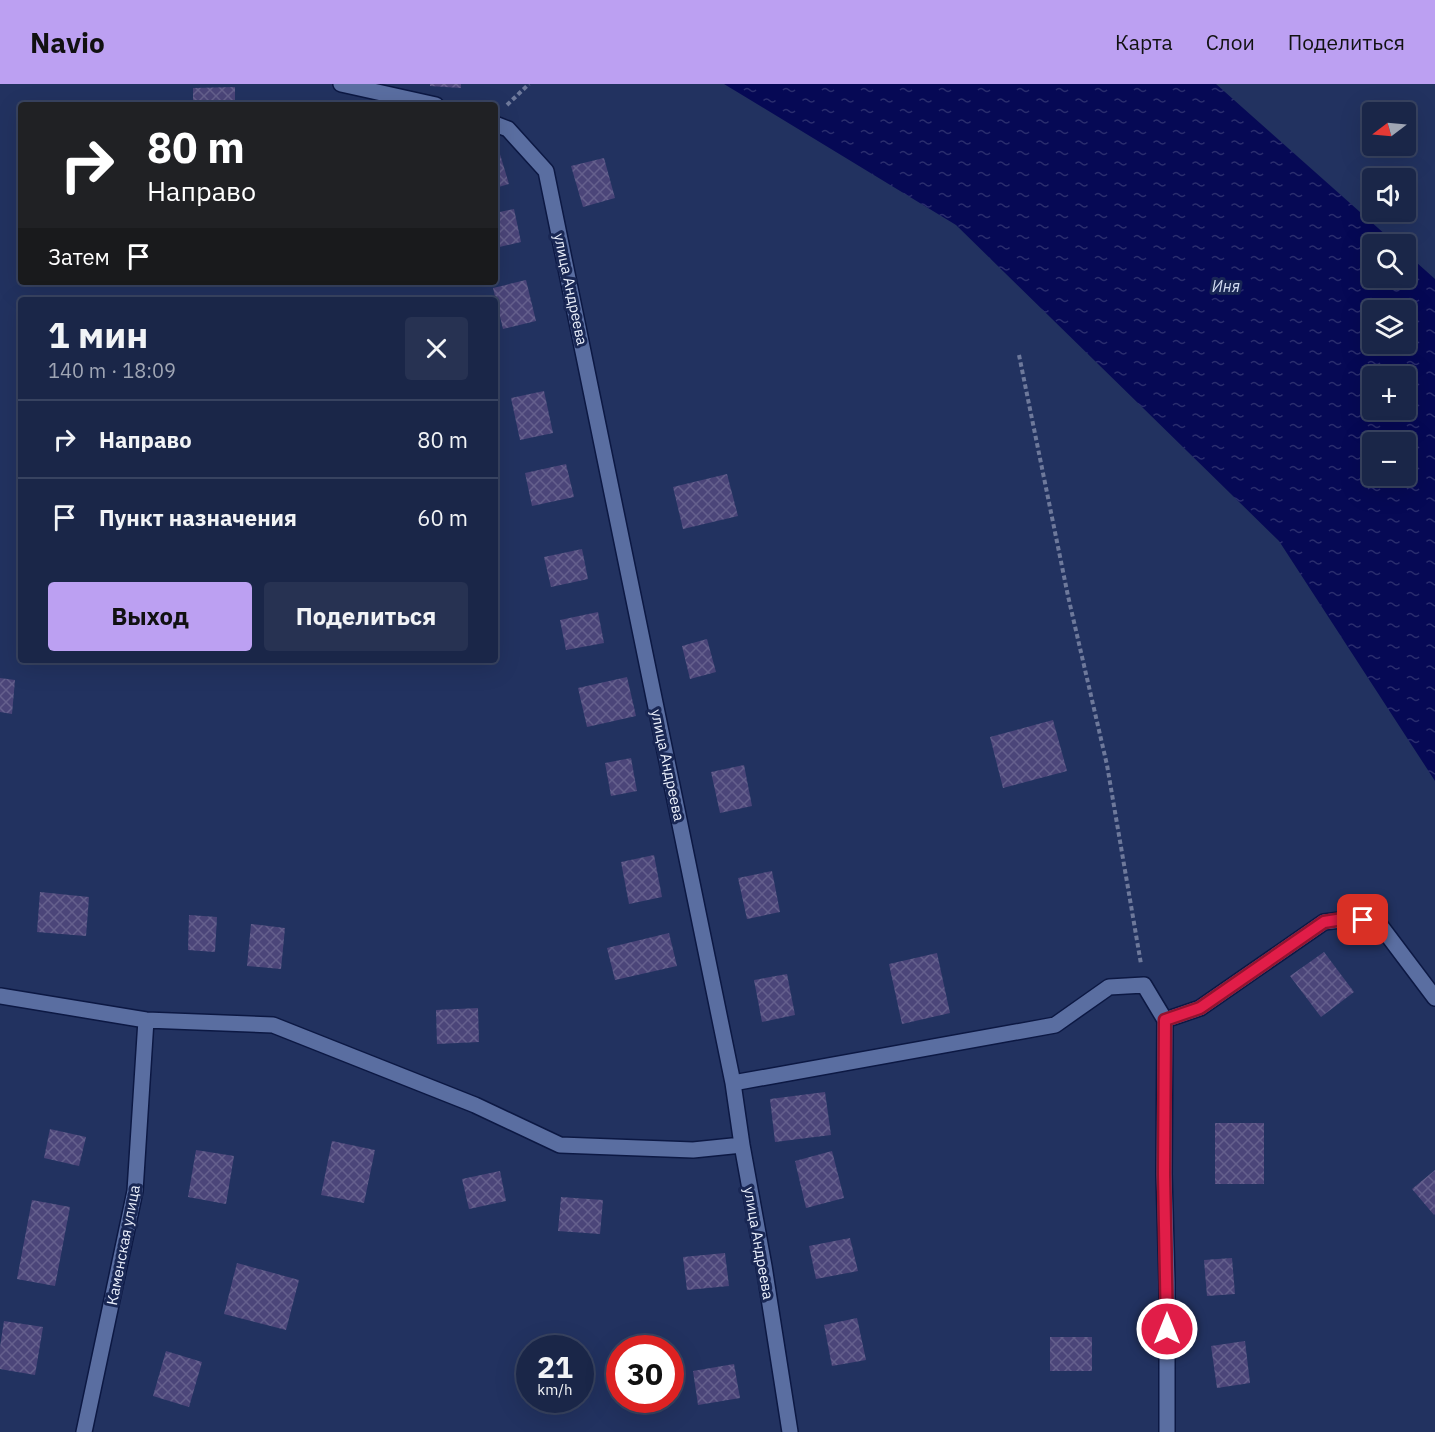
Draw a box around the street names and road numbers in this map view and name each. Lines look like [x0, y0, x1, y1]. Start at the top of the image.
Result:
street label: улица Андреева [550, 231, 592, 347]
street label: улица Андреева [647, 707, 689, 823]
street label: Каменская улица [102, 1183, 144, 1307]
street label: улица Андреева [740, 1185, 778, 1301]

